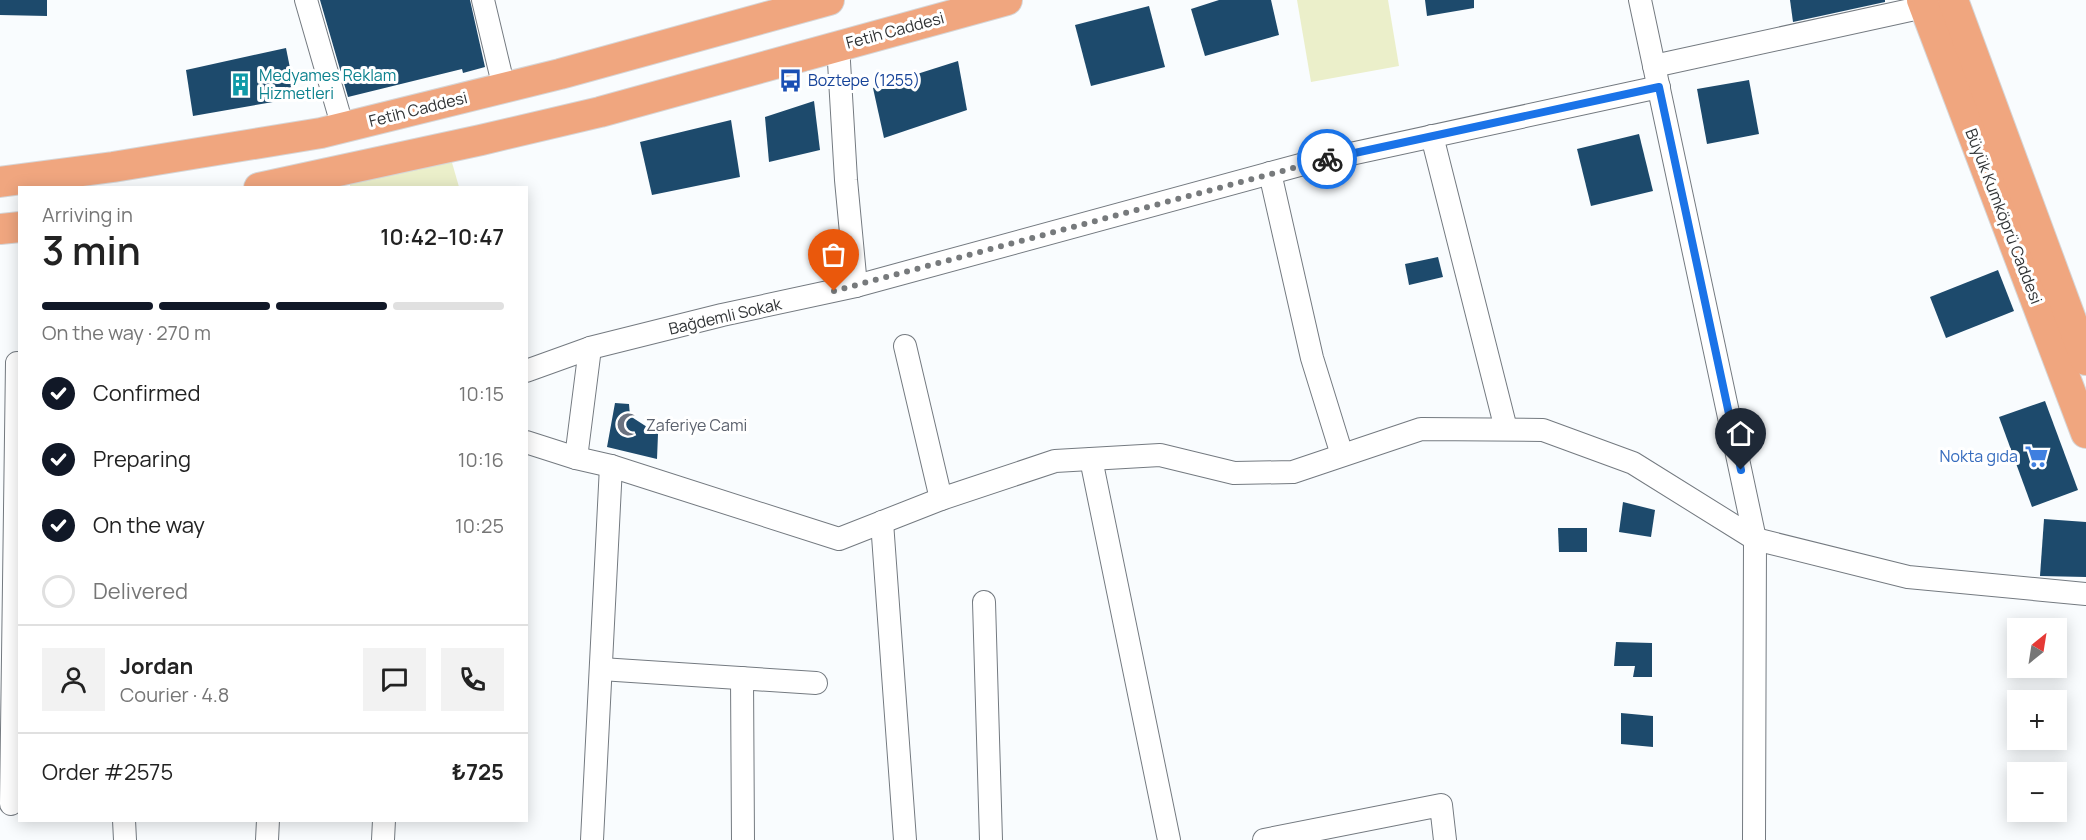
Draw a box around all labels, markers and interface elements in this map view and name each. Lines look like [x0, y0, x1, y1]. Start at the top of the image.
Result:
street label: Fetih Caddesi [843, 6, 947, 54]
place label: Medyames Reklam Hizmetleri [259, 64, 396, 104]
bus stop icon: Boztepe (1255) [777, 67, 803, 93]
place label: Boztepe (1255) [808, 69, 920, 91]
building icon: Medyames Reklam Hizmetleri [228, 71, 254, 97]
street label: Fetih Caddesi [366, 86, 470, 132]
street label: Büyük Kumköprü Caddesi [1960, 125, 2048, 307]
courier [1297, 129, 1357, 189]
icon: bike [1311, 143, 1344, 176]
text: Arriving in [42, 201, 133, 228]
text: 10:42–10:47 [380, 222, 504, 252]
text: 3 min [42, 223, 141, 277]
pin [808, 229, 859, 291]
icon: bag [817, 238, 850, 271]
street label: Bağdemli Sokak [666, 292, 785, 340]
text: On the way · 270 m [42, 319, 211, 346]
icon: check [42, 377, 75, 410]
text: Confirmed [93, 378, 201, 408]
text: 10:15 [459, 380, 504, 407]
pin [1715, 408, 1766, 470]
mosque icon: Zaferiye Cami [615, 412, 641, 438]
place label: Zaferiye Cami [646, 414, 747, 436]
icon: home [1724, 417, 1757, 450]
icon: check [42, 443, 75, 476]
supermarket icon: Nokta gıda [2023, 443, 2049, 469]
text: Preparing [93, 444, 191, 474]
place label: Nokta gıda [1940, 445, 2018, 467]
text: 10:16 [458, 446, 504, 473]
icon: check [42, 509, 75, 542]
text: On the way [93, 510, 205, 540]
text: 10:25 [455, 512, 504, 539]
text: Delivered [93, 576, 188, 606]
north arrow [2007, 618, 2067, 678]
map controls [2007, 618, 2067, 822]
button: person [42, 648, 105, 711]
button: chat [363, 648, 426, 711]
button: phone [441, 648, 504, 711]
text: Jordan [120, 651, 193, 681]
text: Courier · 4.8 [120, 681, 229, 708]
button: + [2007, 690, 2067, 750]
text: Order #2575 [42, 757, 173, 787]
text: ₺725 [452, 757, 504, 787]
button: − [2007, 762, 2067, 822]

